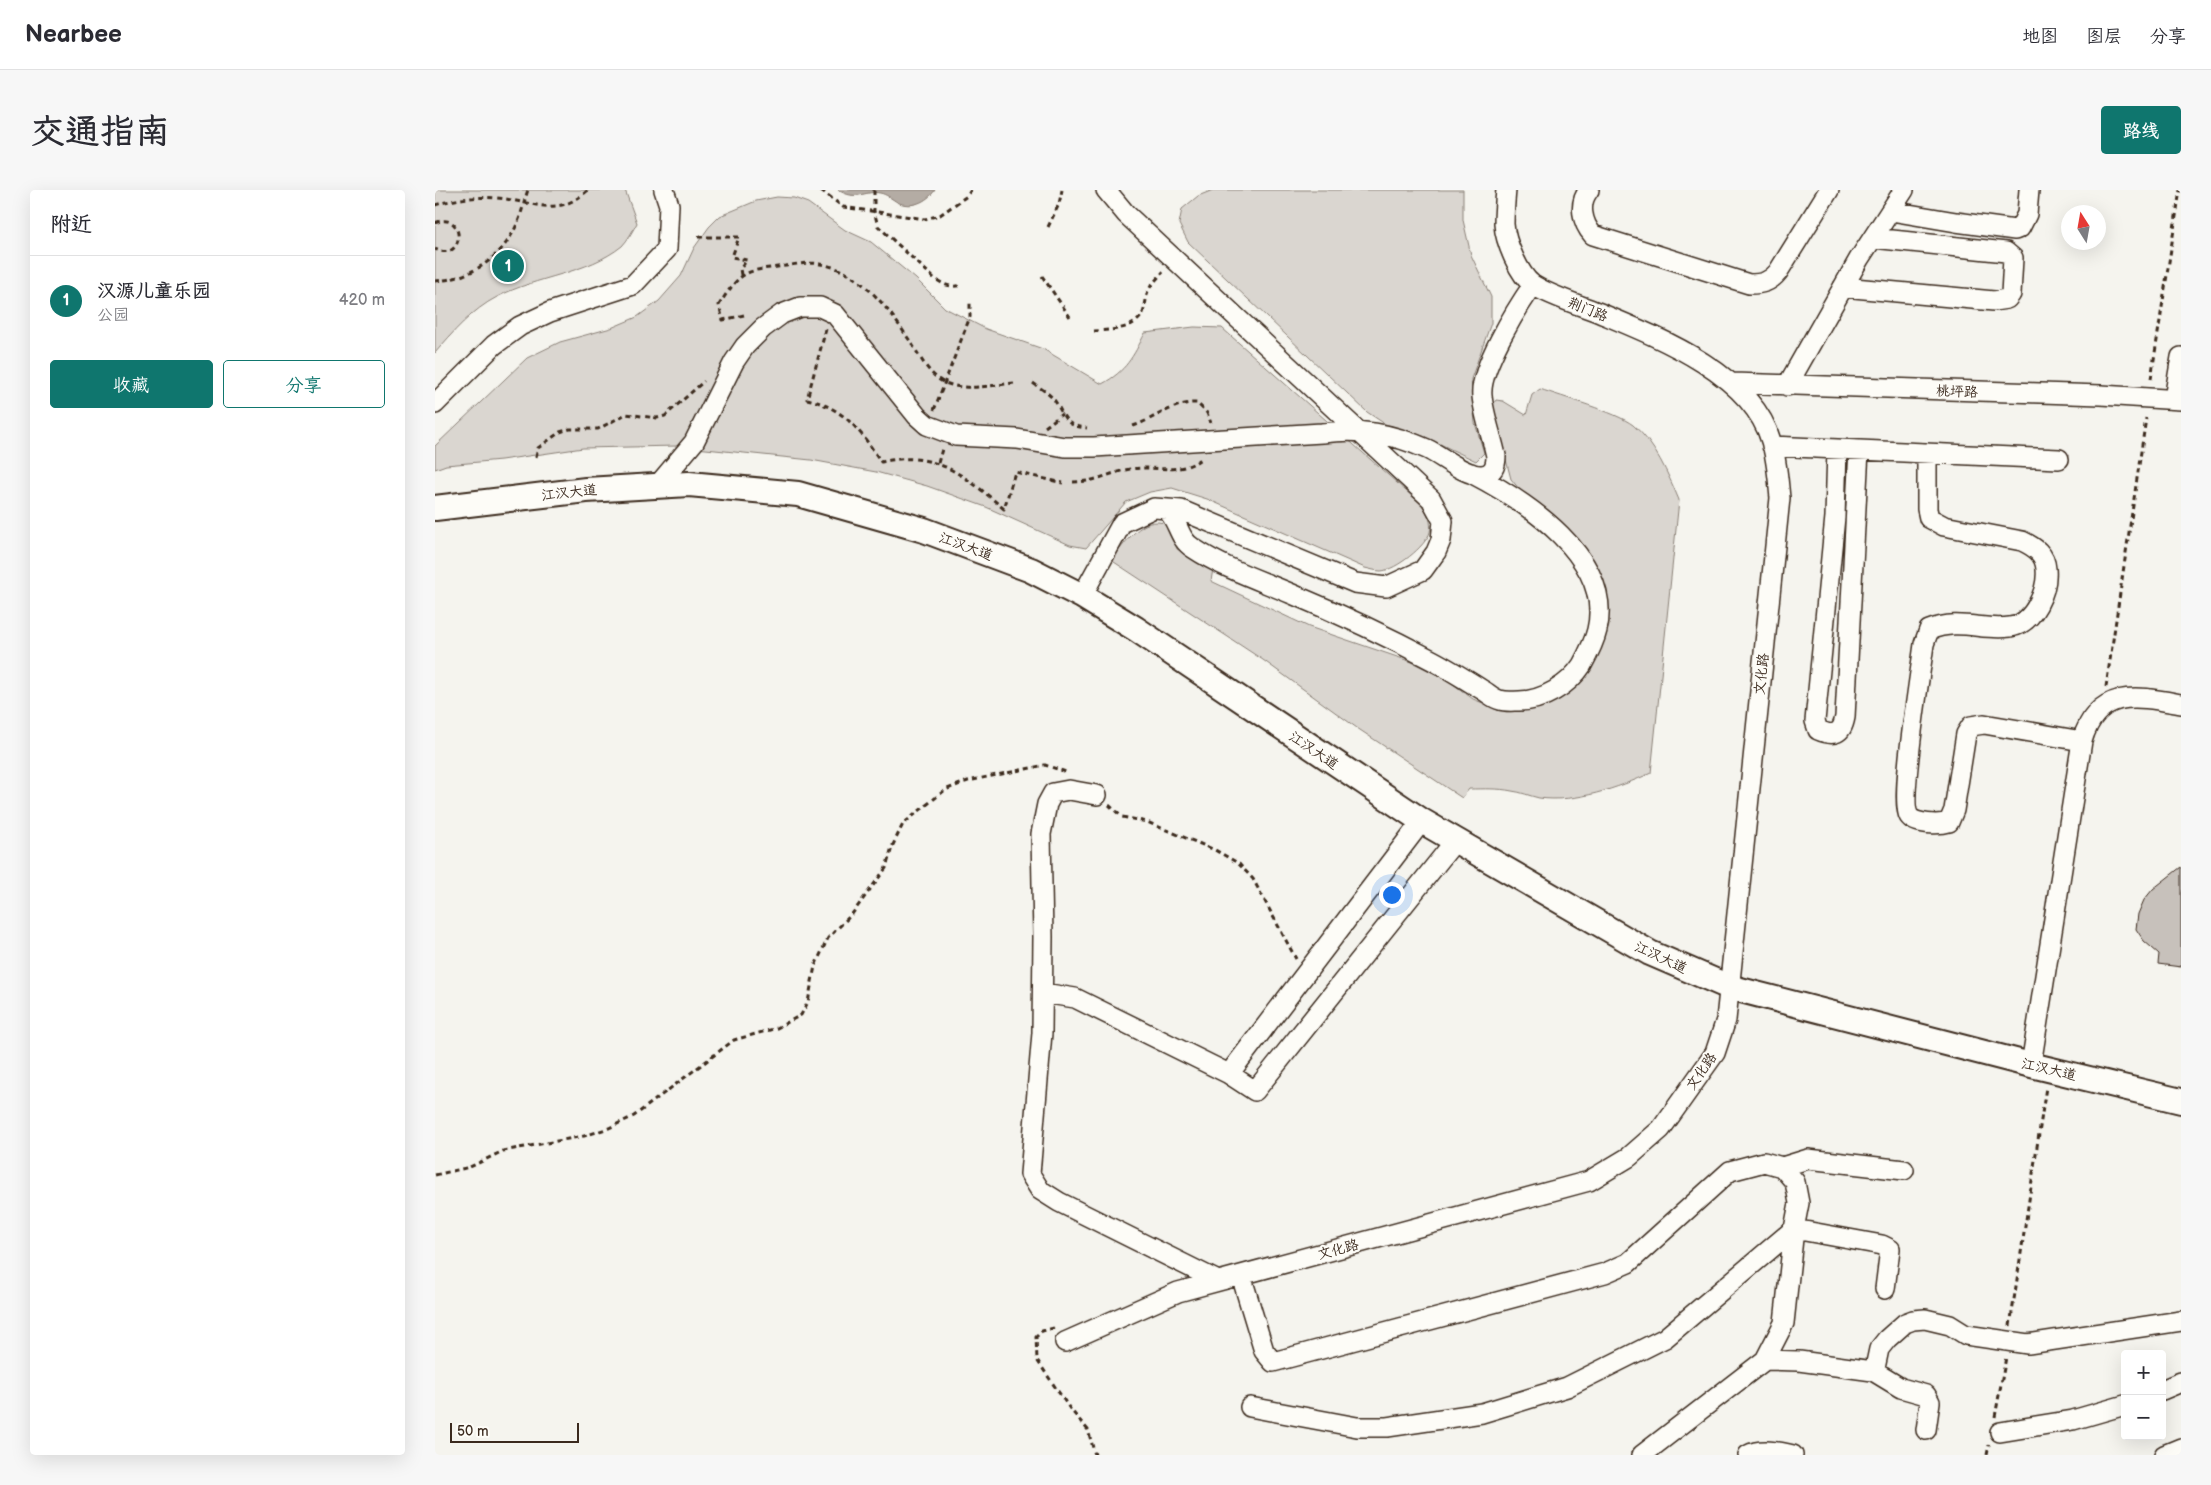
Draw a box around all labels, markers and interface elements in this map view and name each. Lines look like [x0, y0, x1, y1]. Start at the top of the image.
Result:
text: Nearbee [25, 20, 122, 49]
text: 地图 [2022, 26, 2058, 47]
text: 图层 [2086, 26, 2122, 47]
text: 分享 [2150, 26, 2186, 47]
button: 路线 [2101, 106, 2181, 154]
text: 交通指南 [30, 111, 170, 154]
north arrow [2061, 205, 2106, 250]
text: 附近 [50, 212, 92, 237]
pin: 1 [492, 247, 524, 285]
text: 汉源儿童乐园 [97, 280, 211, 303]
text: 1 [63, 291, 69, 310]
text: 420 m [339, 291, 385, 310]
street label: 荆门路 [1565, 294, 1610, 325]
text: 公园 [97, 306, 129, 325]
button: 收藏 [50, 360, 213, 408]
button: 分享 [223, 360, 385, 408]
street label: 桃坪路 [1936, 382, 1978, 401]
street label: 江汉大道 [540, 481, 598, 504]
street label: 江汉大道 [937, 529, 995, 564]
street label: 文化路 [1751, 652, 1772, 696]
street label: 江汉大道 [1286, 728, 1342, 773]
your location [1379, 882, 1405, 908]
street label: 江汉大道 [1632, 938, 1690, 977]
street label: 文化路 [1682, 1049, 1720, 1093]
street label: 江汉大道 [2020, 1055, 2078, 1084]
street label: 文化路 [1316, 1236, 1361, 1263]
map controls [2121, 1350, 2166, 1440]
button: + [2121, 1350, 2166, 1395]
button: − [2121, 1395, 2166, 1440]
scale bar [450, 1420, 579, 1443]
text: 50 m [457, 1423, 489, 1440]

